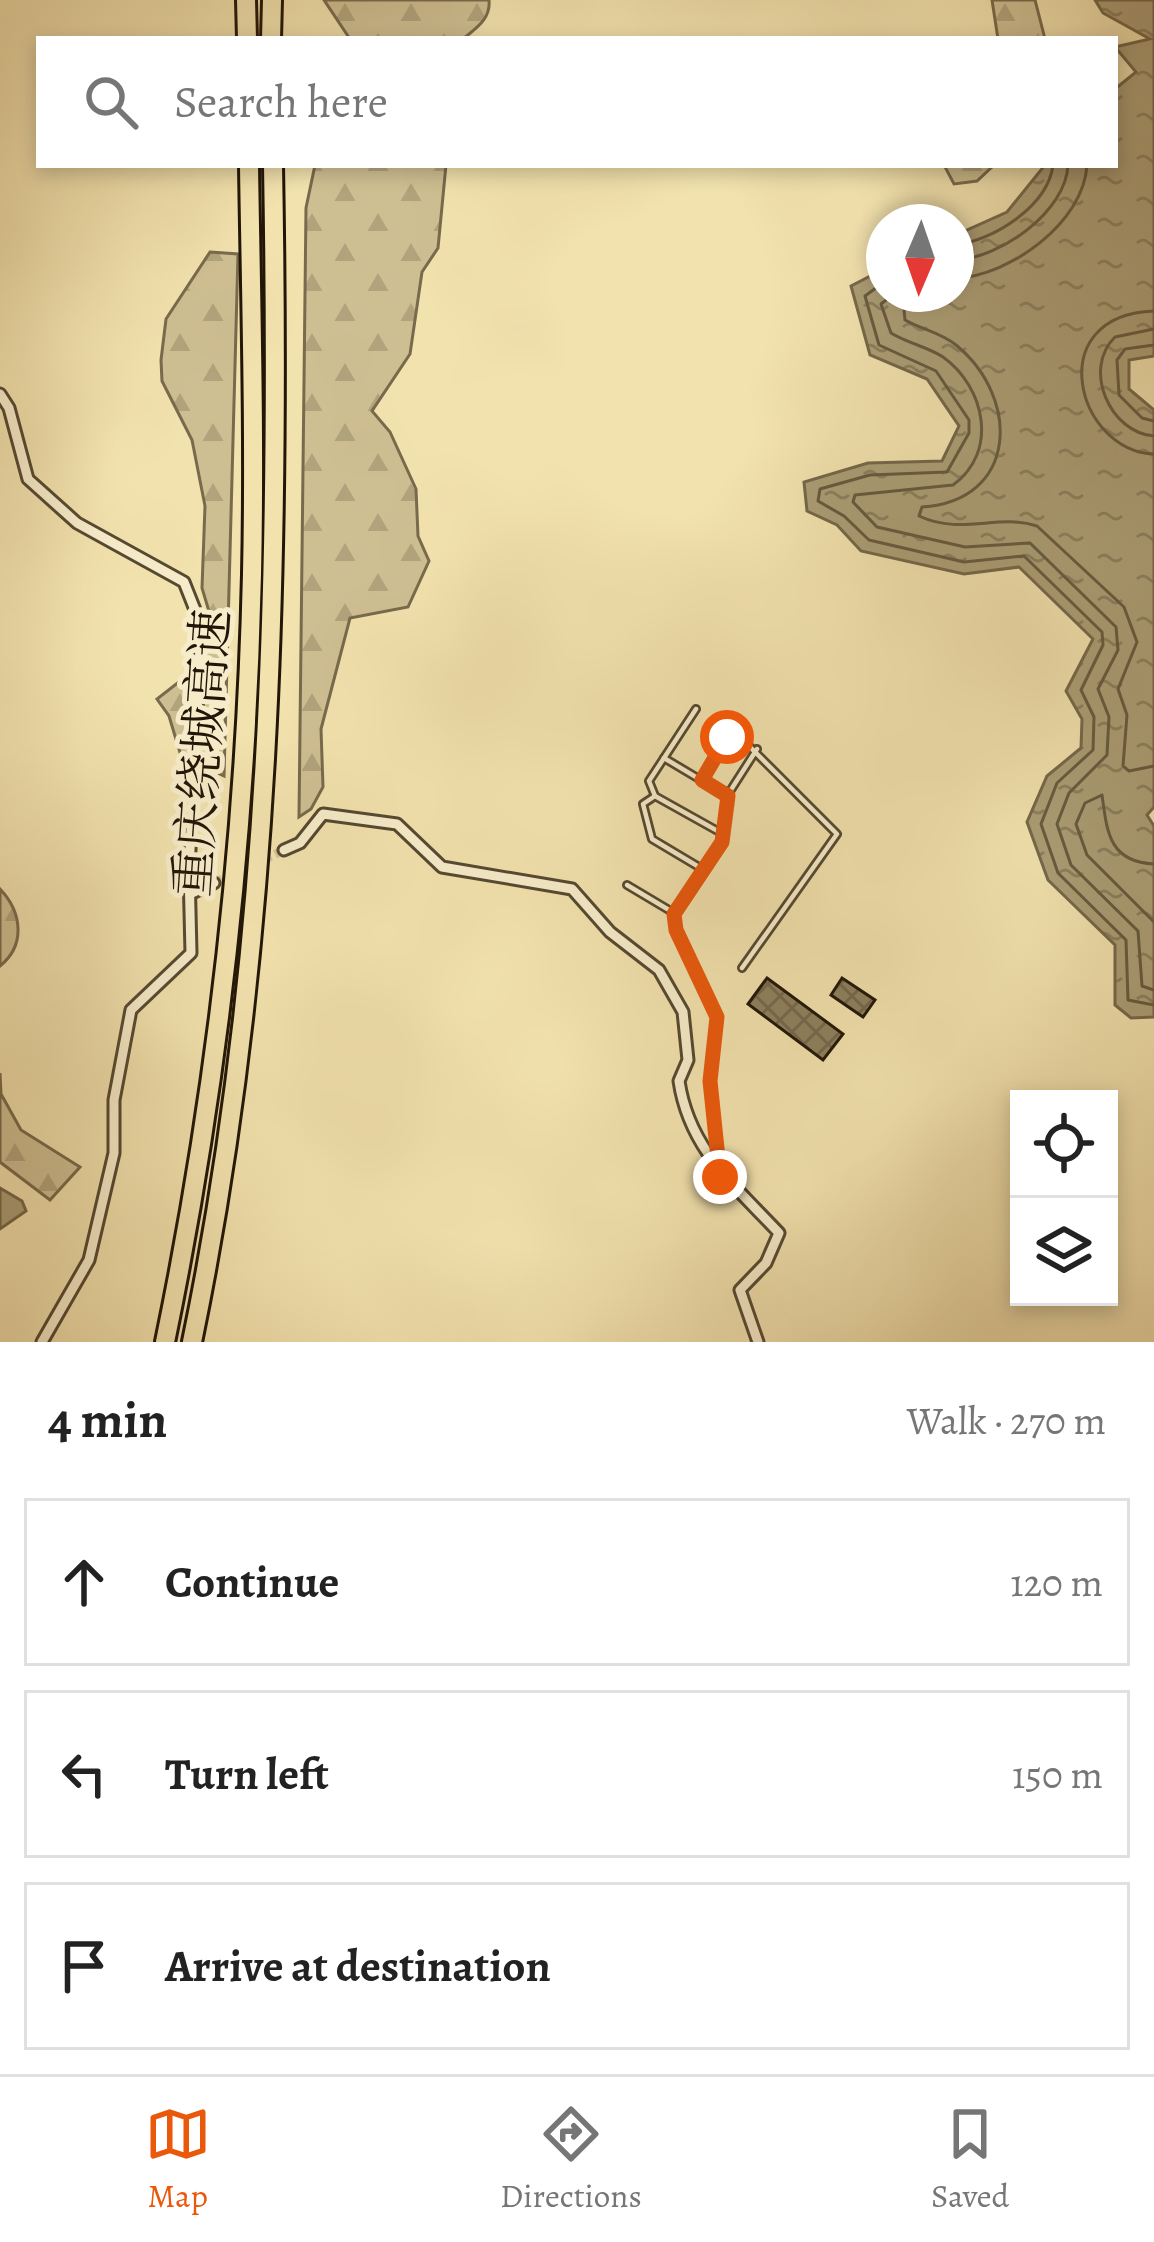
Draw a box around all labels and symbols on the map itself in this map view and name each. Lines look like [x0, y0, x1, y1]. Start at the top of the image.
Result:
north arrow [866, 204, 974, 312]
street label: 重庆绕城高速 [159, 607, 245, 899]
route start [700, 710, 754, 764]
route end [693, 1150, 747, 1204]

